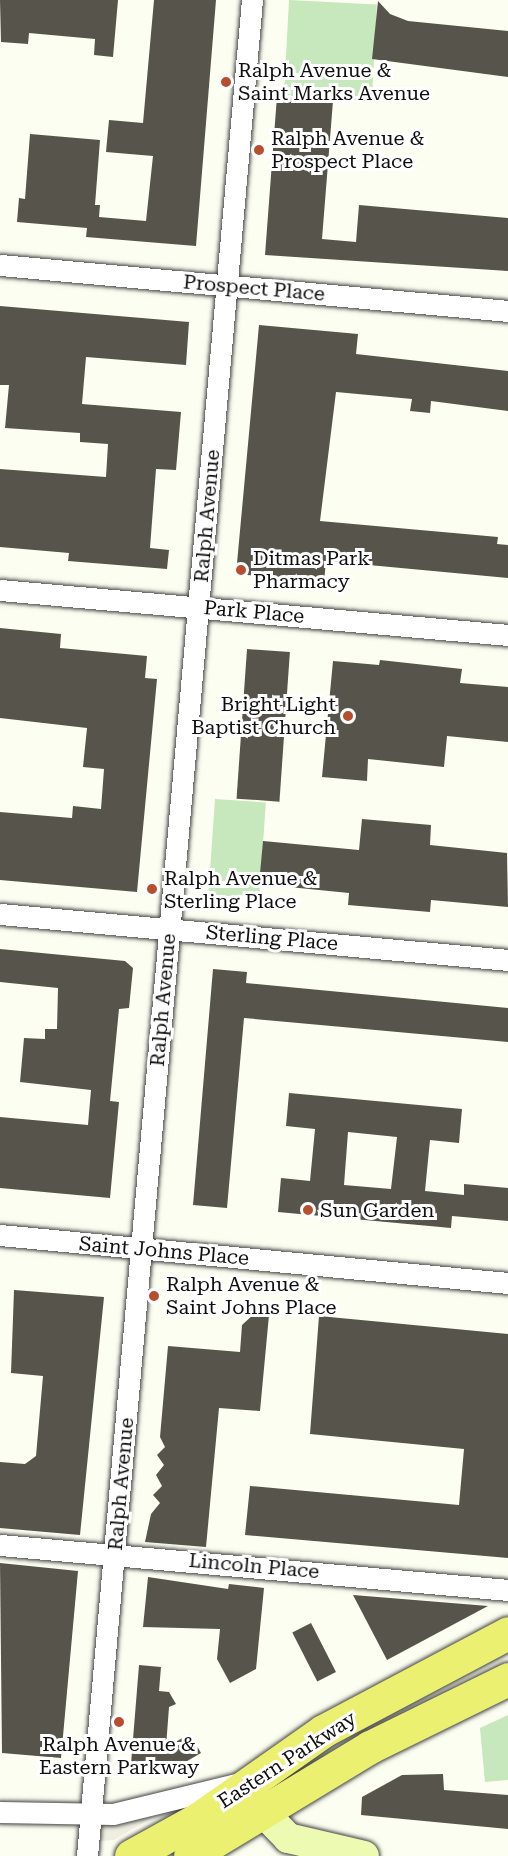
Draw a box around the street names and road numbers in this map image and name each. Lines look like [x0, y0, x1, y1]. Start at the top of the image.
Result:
street label: Prospect Place [182, 270, 326, 306]
street label: Ralph Avenue [189, 448, 225, 584]
street label: Park Place [203, 596, 305, 628]
street label: Sterling Place [205, 920, 339, 956]
street label: Ralph Avenue [145, 932, 181, 1068]
street label: Saint Johns Place [78, 1232, 250, 1270]
street label: Ralph Avenue [103, 1416, 139, 1552]
street label: Lincoln Place [188, 1548, 320, 1584]
street label: Eastern Parkway [213, 1706, 361, 1814]

